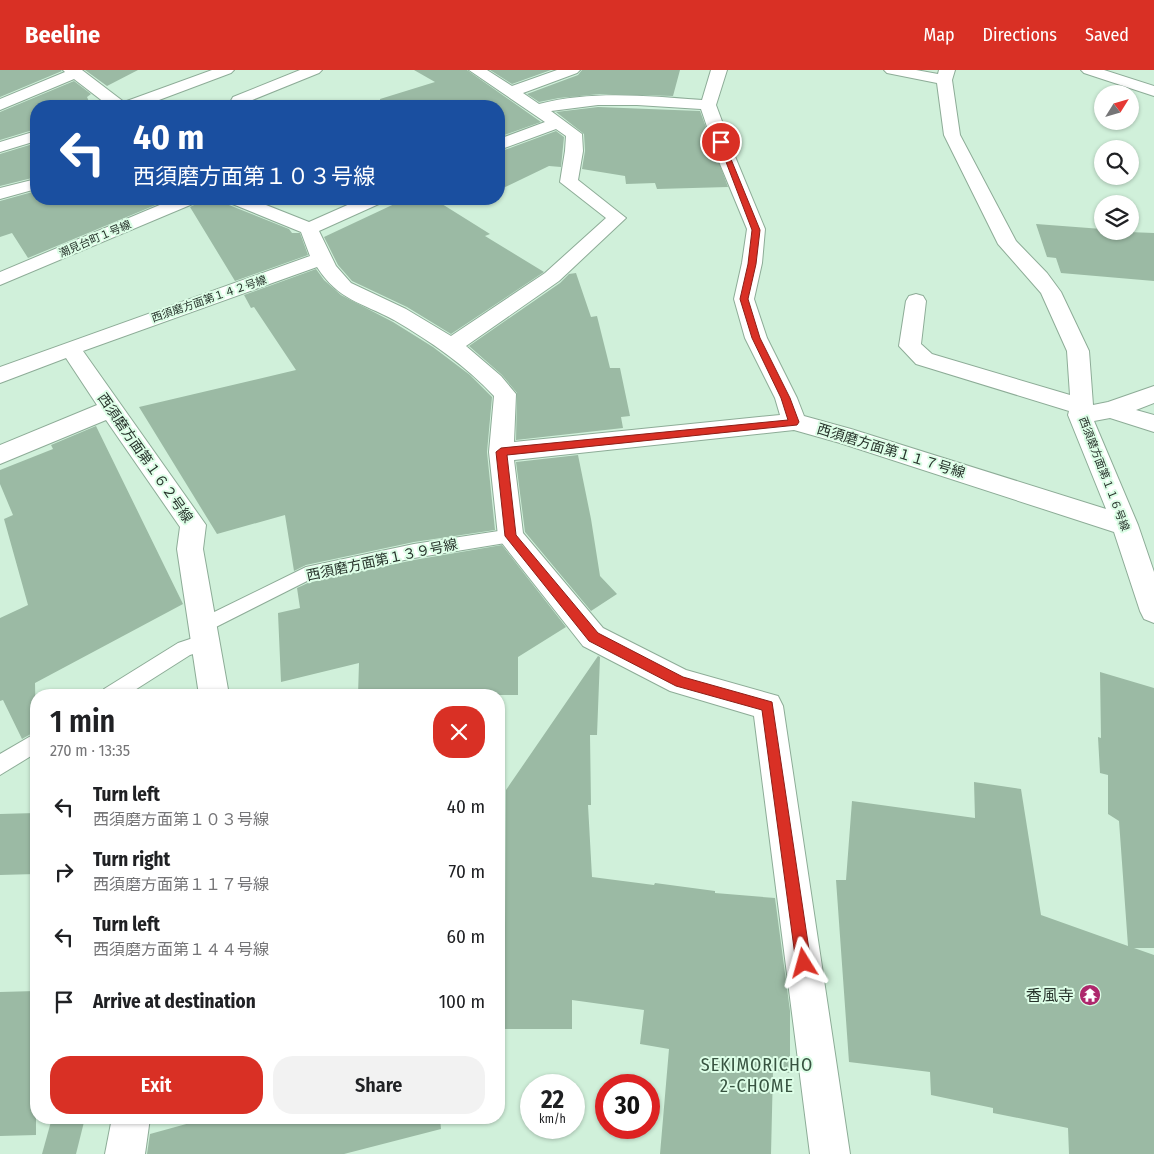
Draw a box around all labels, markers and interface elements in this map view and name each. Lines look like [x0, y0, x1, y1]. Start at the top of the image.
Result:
text: Beeline [25, 21, 100, 49]
text: Map [923, 24, 955, 46]
text: Directions [983, 24, 1057, 46]
text: Saved [1085, 24, 1129, 46]
north arrow [1094, 85, 1139, 130]
map controls [1094, 85, 1139, 240]
text: 40 m [133, 116, 204, 158]
icon: left [50, 120, 115, 185]
pin [700, 121, 742, 163]
icon: arrive [707, 128, 735, 156]
button: search [1094, 140, 1139, 185]
text: 西須磨方面第１０３号線 [133, 163, 375, 190]
button: layers [1094, 195, 1139, 240]
street label: 潮見台町１号線 [57, 218, 133, 260]
street label: 西須磨方面第１４２号線 [150, 273, 268, 325]
street label: 西須磨方面第１６２号線 [94, 390, 196, 526]
street label: 西須磨方面第１１６号線 [1076, 415, 1132, 533]
street label: 西須磨方面第１１７号線 [815, 420, 967, 482]
street label: 西須磨方面第１３９号線 [305, 536, 459, 584]
text: 1 min [50, 704, 115, 740]
button: close [433, 706, 485, 758]
text: 270 m · 13:35 [50, 741, 130, 760]
text: Turn left [93, 783, 160, 806]
icon: left [50, 793, 78, 821]
text: 40 m [447, 795, 485, 818]
text: 西須磨方面第１０３号線 [93, 810, 269, 829]
text: Turn right [93, 848, 170, 871]
icon: right [50, 858, 78, 886]
text: 70 m [449, 860, 485, 883]
text: 西須磨方面第１１７号線 [93, 875, 269, 894]
text: Turn left [93, 913, 160, 936]
icon: left [50, 923, 78, 951]
text: 60 m [447, 925, 485, 948]
position arrow [777, 936, 829, 988]
text: 西須磨方面第１４４号線 [93, 940, 269, 959]
temple icon: 香風寺 [1078, 983, 1102, 1007]
place label: 香風寺 [1026, 986, 1074, 1005]
icon: arrive [50, 988, 78, 1016]
text: Arrive at destination [93, 990, 256, 1013]
text: 100 m [439, 990, 485, 1013]
district label: SEKIMORICHO 2-CHOME [701, 1054, 813, 1097]
button: Exit [50, 1056, 263, 1114]
button: Share [273, 1056, 485, 1114]
speed limit sign: 30 [595, 1074, 660, 1139]
text: 22 [541, 1085, 564, 1115]
text: km/h [539, 1112, 566, 1126]

